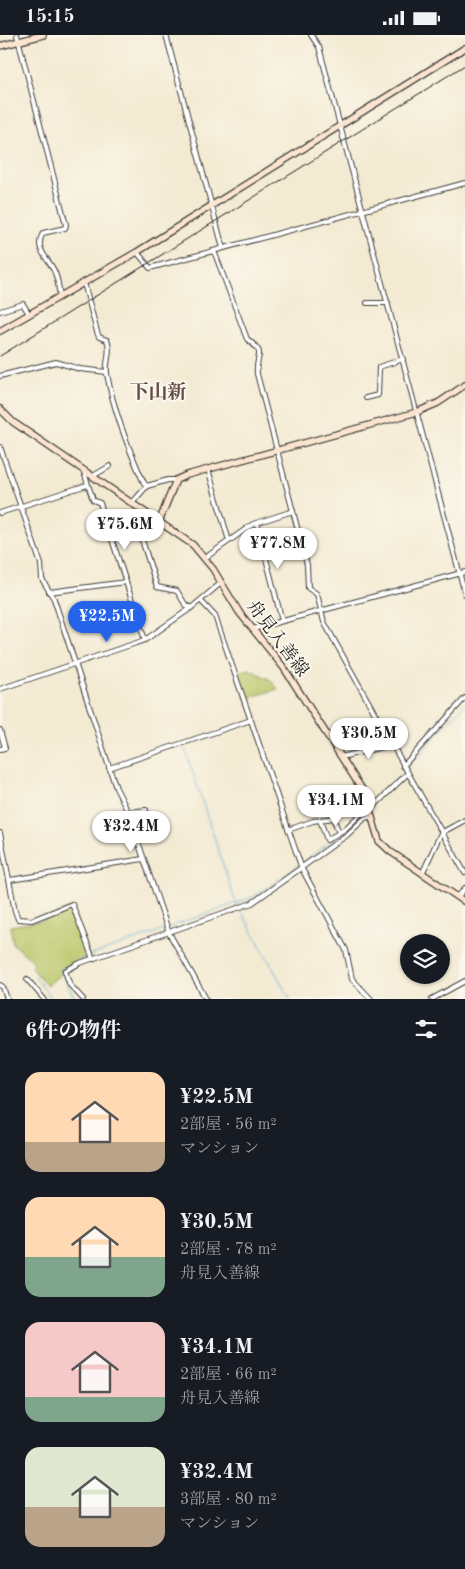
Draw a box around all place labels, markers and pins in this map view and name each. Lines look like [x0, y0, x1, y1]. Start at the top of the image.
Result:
pin: ¥75.6M [84, 509, 166, 551]
pin: ¥77.8M [237, 527, 319, 570]
pin: ¥22.5M [66, 601, 148, 643]
pin: ¥30.5M [328, 717, 410, 760]
pin: ¥34.1M [295, 785, 377, 827]
pin: ¥32.4M [90, 811, 172, 853]

